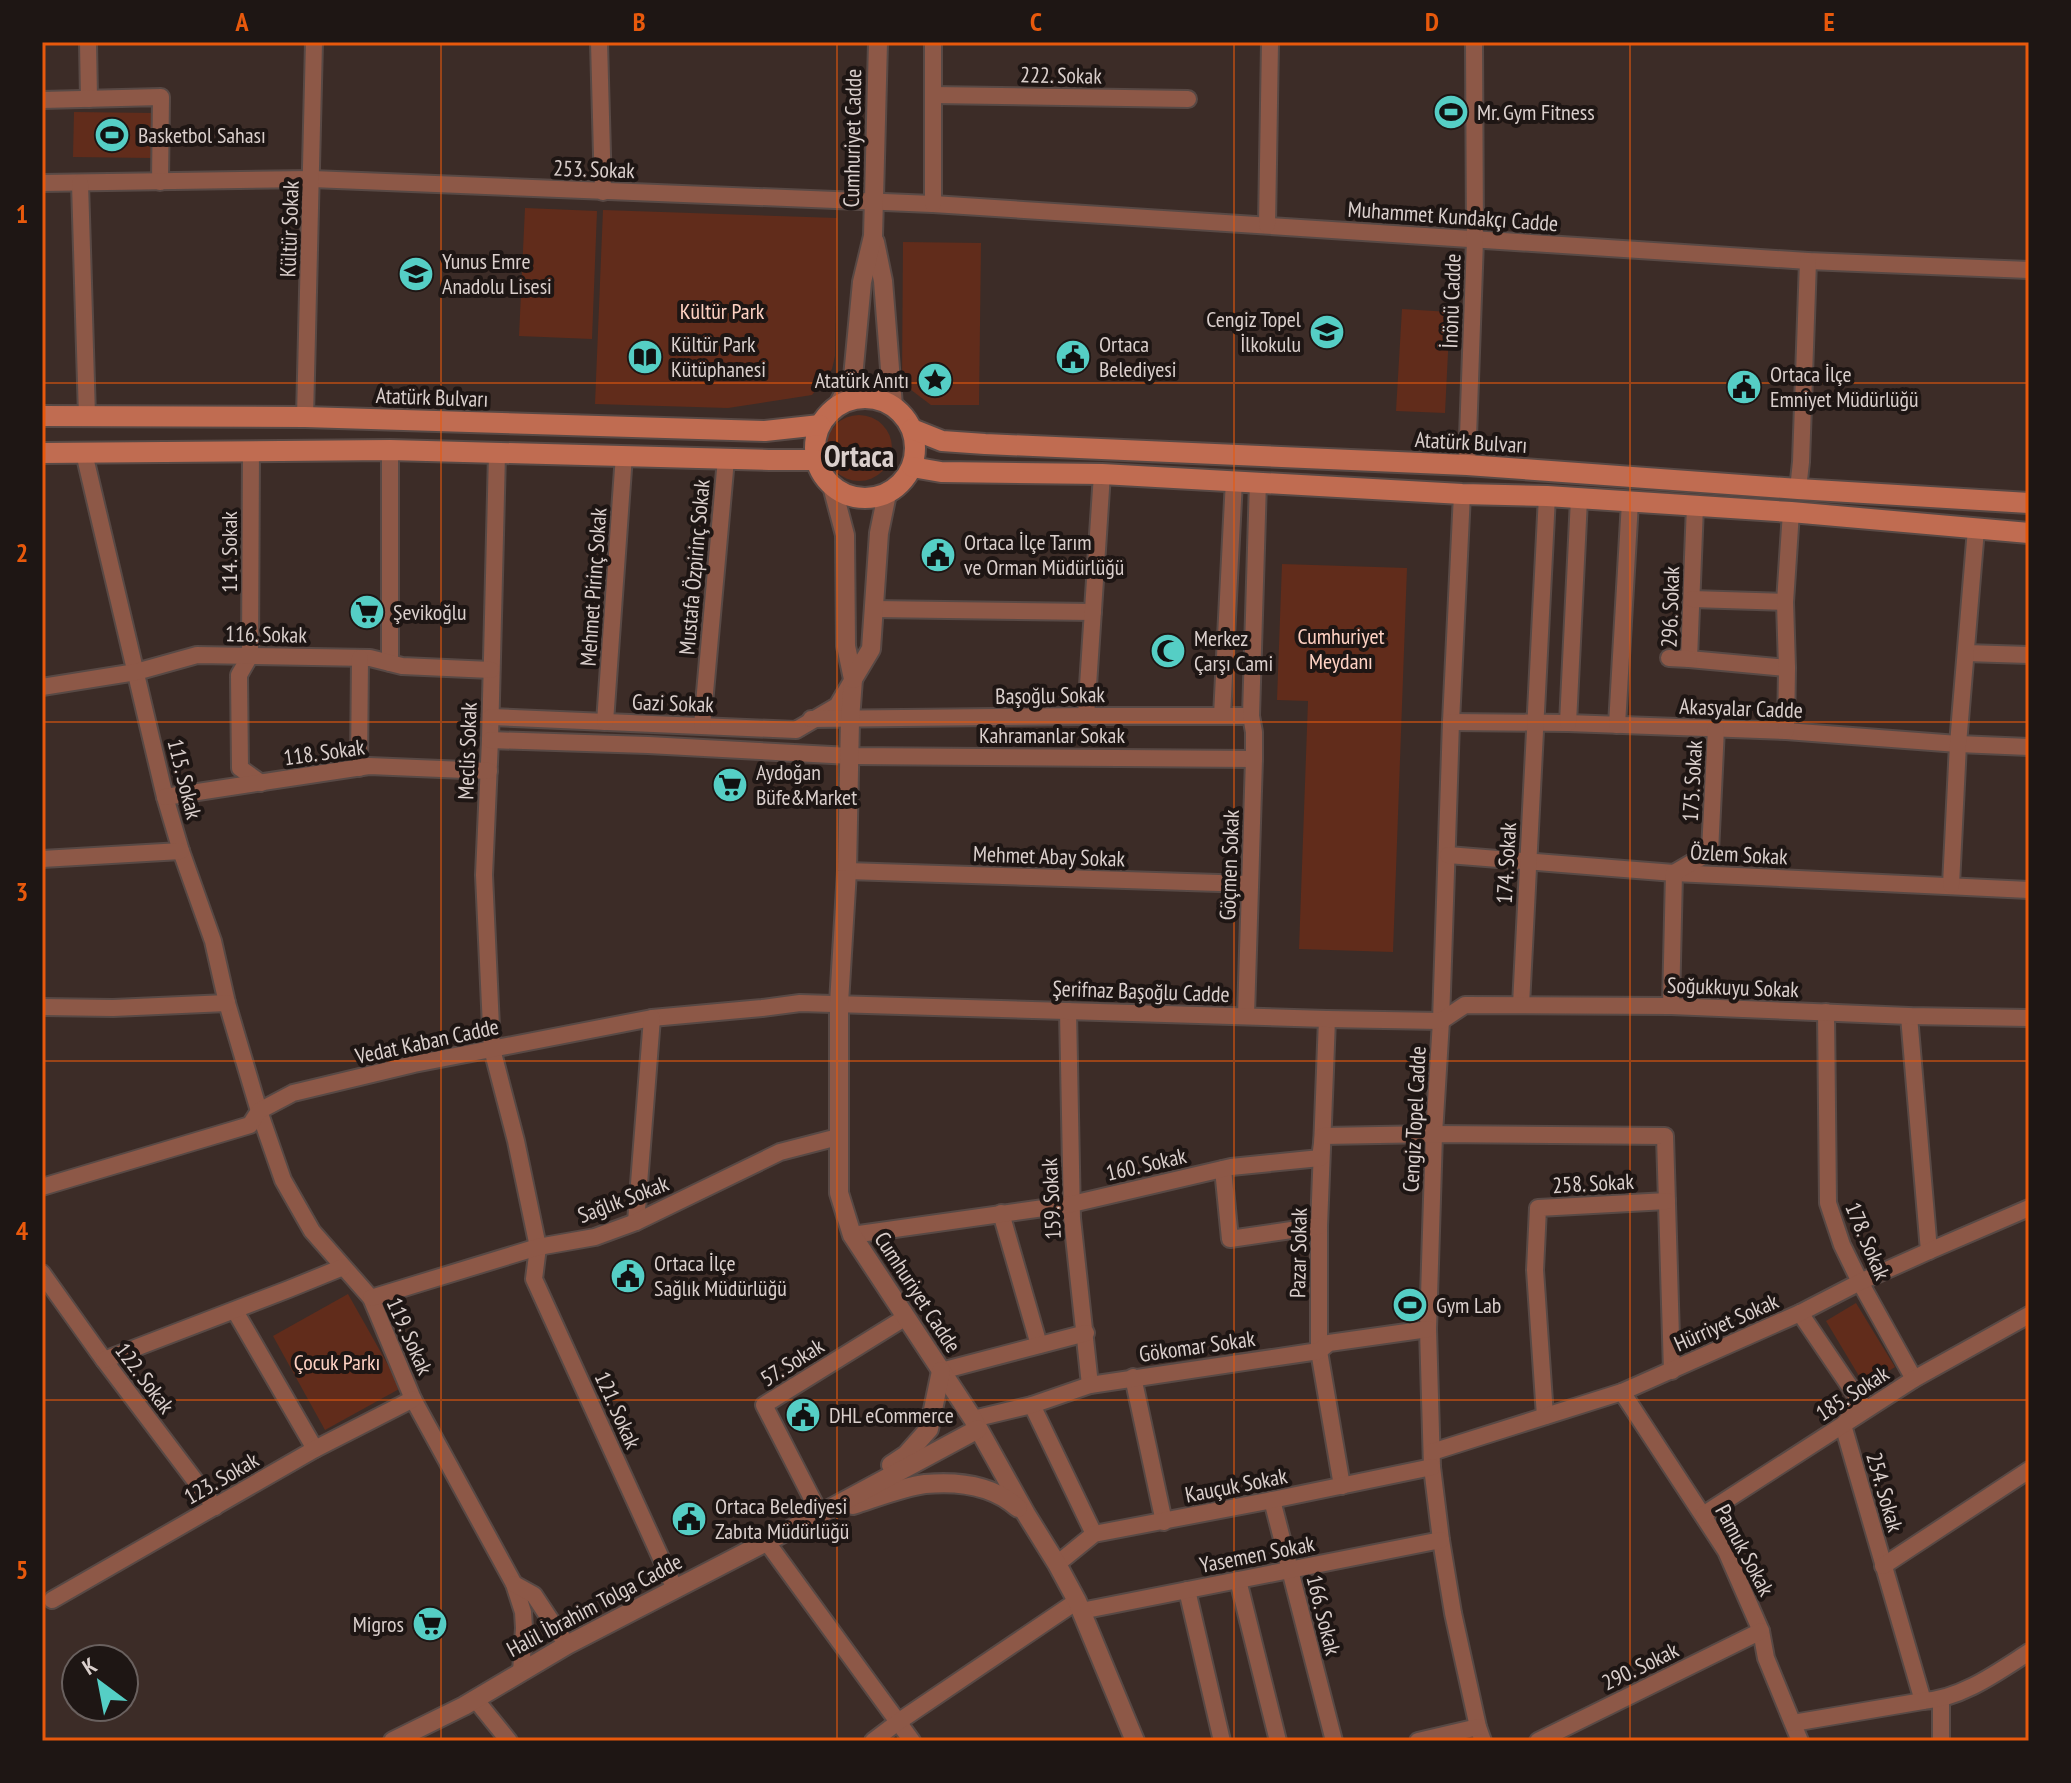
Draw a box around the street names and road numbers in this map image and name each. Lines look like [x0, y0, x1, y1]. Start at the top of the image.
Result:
street label: 222. Sokak [1020, 60, 1103, 90]
street label: Cumhuriyet Cadde [837, 69, 867, 207]
street label: 253. Sokak [553, 154, 636, 184]
street label: Kültür Sokak [273, 180, 305, 278]
street label: Muhammet Kundakçı Cadde [1347, 195, 1559, 237]
street label: İnönü Cadde [1435, 253, 1467, 349]
street label: Atatürk Bulvarı [375, 381, 489, 413]
street label: Atatürk Bulvarı [1414, 425, 1528, 459]
street label: Mustafa Özpirinç Sokak [672, 478, 716, 656]
street label: Mehmet Pirinç Sokak [573, 506, 613, 667]
street label: 114. Sokak [215, 511, 243, 593]
street label: 296. Sokak [1655, 565, 1685, 648]
street label: 116. Sokak [225, 619, 308, 649]
street label: Başoğlu Sokak [995, 680, 1106, 710]
street label: Gazi Sokak [632, 688, 715, 718]
street label: Akasyalar Cadde [1679, 692, 1803, 724]
street label: Meclis Sokak [451, 701, 483, 800]
street label: Kahramanlar Sokak [979, 721, 1125, 749]
street label: 118. Sokak [282, 732, 367, 772]
street label: 115. Sokak [162, 736, 209, 822]
street label: 175. Sokak [1676, 739, 1708, 822]
street label: Göçmen Sokak [1213, 809, 1245, 921]
street label: 174. Sokak [1490, 821, 1522, 904]
street label: Özlem Sokak [1690, 837, 1789, 871]
street label: Mehmet Abay Sokak [972, 839, 1126, 873]
street label: Soğukkuyu Sokak [1667, 971, 1800, 1003]
street label: Şerifnaz Başoğlu Cadde [1052, 974, 1230, 1008]
street label: Vedat Kaban Cadde [352, 1012, 501, 1070]
street label: Cengiz Topel Cadde [1396, 1045, 1432, 1193]
street label: 160. Sokak [1103, 1141, 1189, 1187]
street label: 159. Sokak [1035, 1157, 1067, 1240]
street label: 258. Sokak [1552, 1167, 1635, 1199]
street label: Sağlık Sokak [574, 1169, 673, 1229]
street label: 178. Sokak [1839, 1198, 1897, 1284]
street label: Pazar Sokak [1283, 1207, 1313, 1298]
street label: Cumhuriyet Cadde [869, 1226, 967, 1358]
street label: Hürriyet Sokak [1670, 1286, 1783, 1357]
street label: 119. Sokak [381, 1293, 440, 1379]
street label: Gökomar Sokak [1137, 1324, 1257, 1368]
street label: 57. Sokak [755, 1331, 829, 1392]
street label: 122. Sokak [109, 1337, 181, 1419]
street label: 185. Sokak [1810, 1359, 1894, 1427]
street label: 121. Sokak [589, 1367, 648, 1453]
street label: 123. Sokak [179, 1445, 264, 1511]
street label: 254. Sokak [1860, 1449, 1910, 1536]
street label: Kauçuk Sokak [1182, 1461, 1290, 1509]
street label: Pamuk Sokak [1709, 1500, 1781, 1601]
street label: Yasemen Sokak [1197, 1529, 1317, 1579]
street label: Halil İbrahim Tolga Cadde [502, 1547, 686, 1663]
street label: 166. Sokak [1301, 1572, 1348, 1658]
street label: 290. Sokak [1597, 1635, 1683, 1696]

